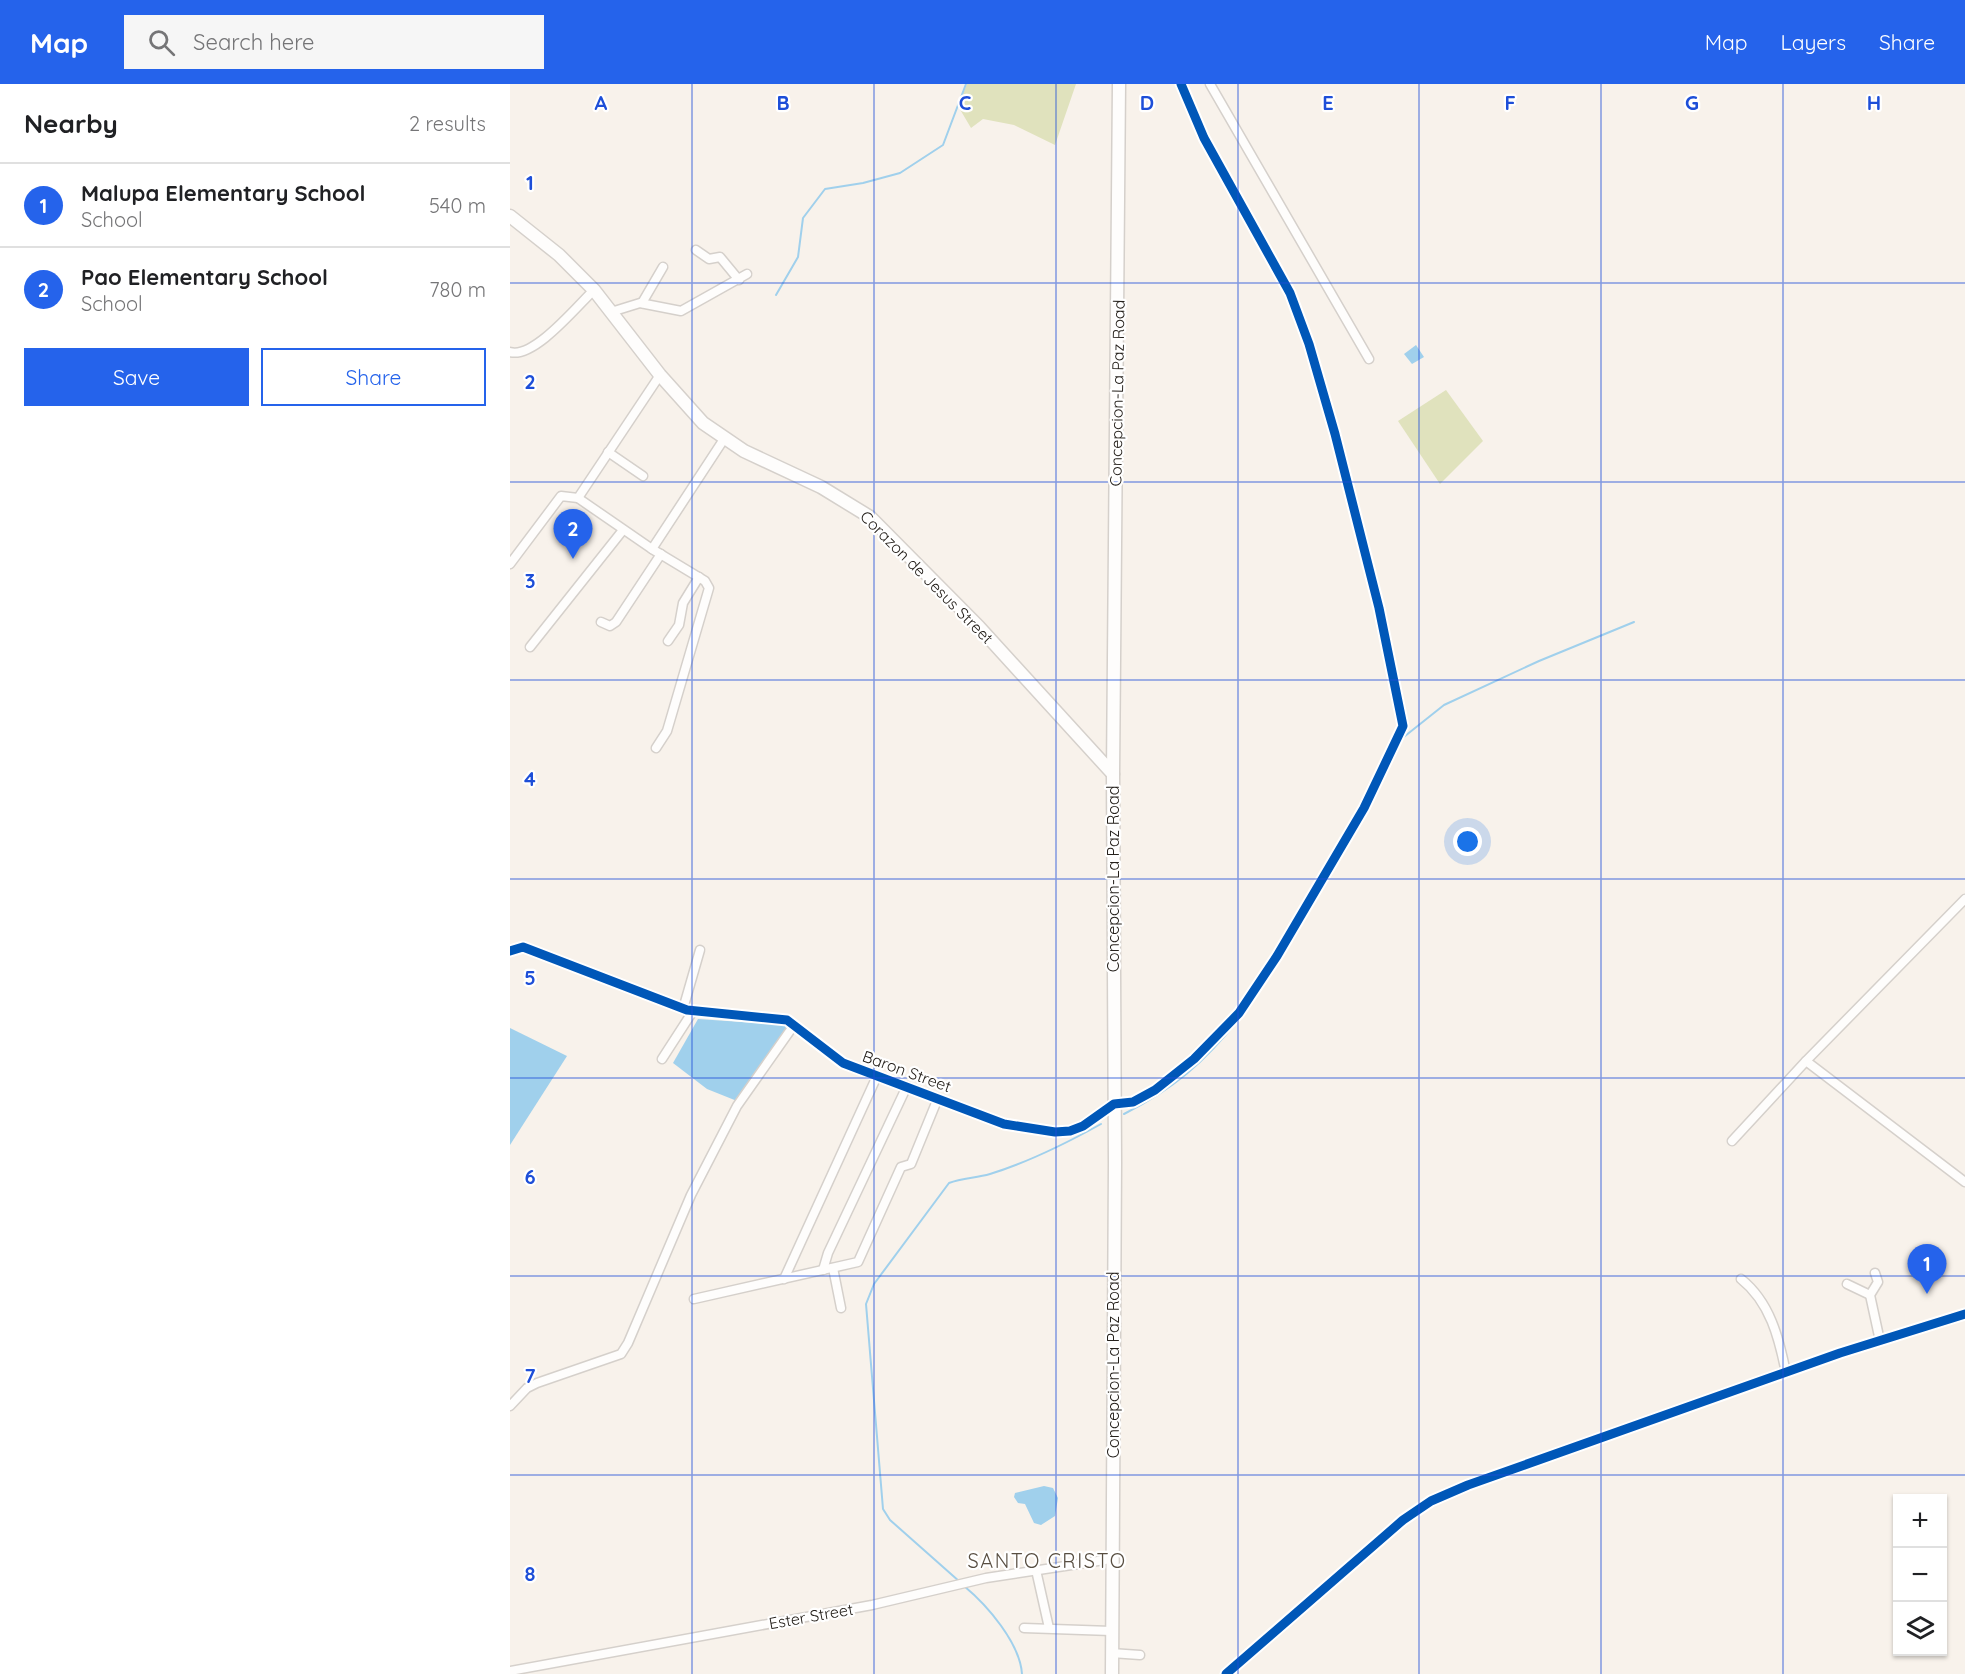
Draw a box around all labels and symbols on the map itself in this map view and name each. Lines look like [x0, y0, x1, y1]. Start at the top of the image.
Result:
text: A [595, 90, 608, 115]
text: B [776, 90, 790, 115]
text: C [959, 90, 972, 115]
text: D [1140, 90, 1154, 115]
text: E [1322, 90, 1334, 115]
text: F [1504, 90, 1516, 115]
text: G [1685, 90, 1699, 115]
text: H [1867, 90, 1881, 115]
text: 1 [526, 170, 534, 195]
street label: Concepcion-La Paz Road [1105, 299, 1129, 487]
text: 2 [524, 369, 536, 394]
street label: Corazon de Jesus Street [856, 506, 998, 648]
pin: 2 [554, 510, 592, 559]
text: 3 [525, 568, 535, 593]
text: 4 [524, 766, 536, 791]
street label: Concepcion-La Paz Road [1103, 786, 1123, 972]
your location [1453, 827, 1482, 856]
text: 5 [524, 965, 536, 990]
street label: Baron Street [860, 1046, 954, 1096]
text: 6 [524, 1164, 536, 1189]
pin: 1 [1908, 1244, 1946, 1294]
street label: Concepcion-La Paz Road [1103, 1272, 1123, 1458]
text: 7 [525, 1363, 536, 1388]
district label: SANTO CRISTO [968, 1548, 1126, 1573]
text: 8 [525, 1561, 536, 1586]
street label: Ester Street [767, 1599, 855, 1633]

